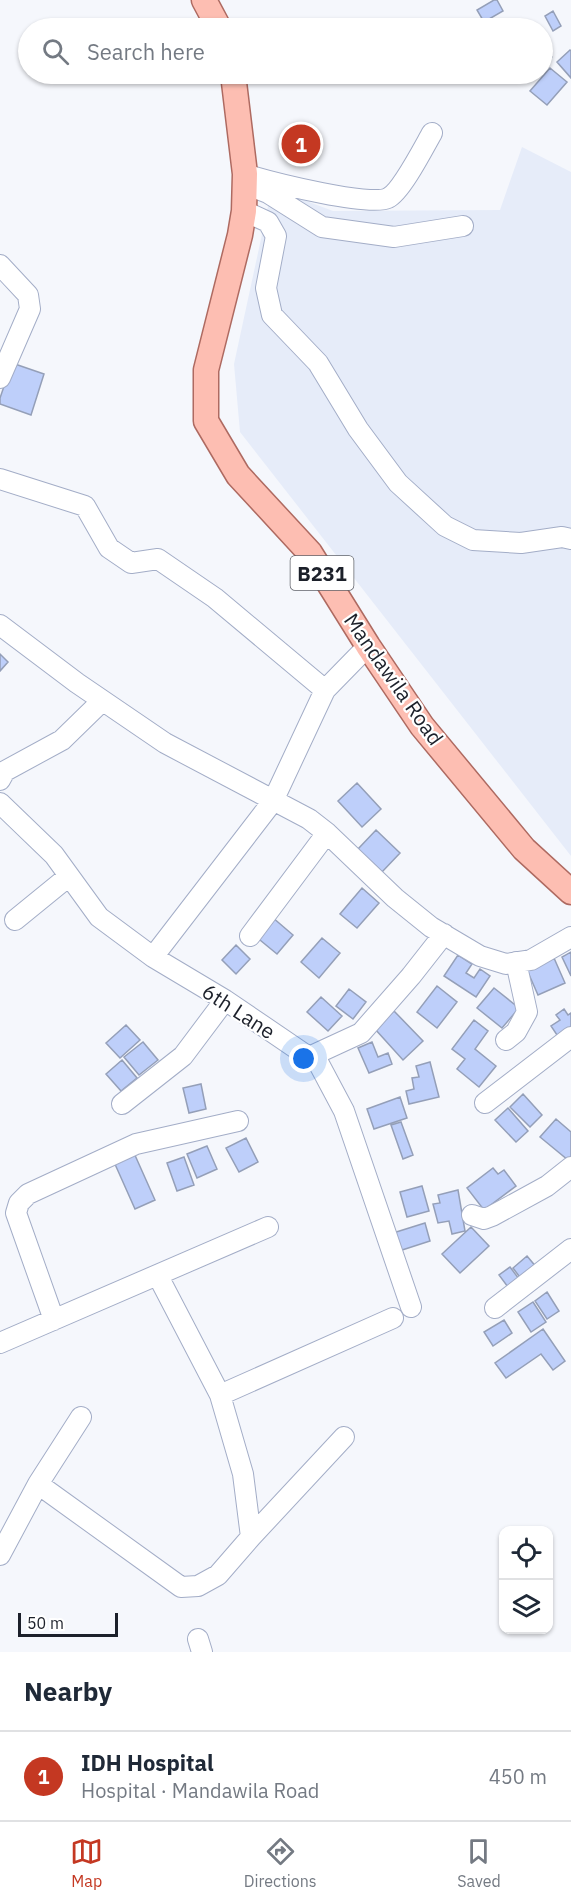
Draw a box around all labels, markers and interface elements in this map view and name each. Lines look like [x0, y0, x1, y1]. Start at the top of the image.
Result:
search box [18, 18, 553, 84]
icon: search [39, 35, 72, 68]
text: Search here [87, 37, 205, 66]
pin: 1 [282, 122, 320, 166]
road number: B231 [290, 556, 354, 590]
street label: Mandawila Road [338, 607, 450, 751]
street label: 6th Lane [197, 977, 281, 1045]
your location [289, 1044, 318, 1073]
map controls [499, 1526, 553, 1634]
button: locate [499, 1526, 553, 1580]
button: layers [499, 1580, 553, 1634]
scale bar [18, 1610, 118, 1638]
text: 50 m [27, 1613, 64, 1633]
text: Nearby [24, 1674, 112, 1708]
text: IDH Hospital [81, 1748, 214, 1777]
text: 1 [38, 1763, 50, 1790]
text: 450 m [489, 1763, 547, 1790]
text: Hospital · Mandawila Road [81, 1777, 319, 1804]
tab: Map [70, 1835, 103, 1891]
tab: Directions [244, 1835, 317, 1891]
tab: Saved [457, 1835, 501, 1891]

